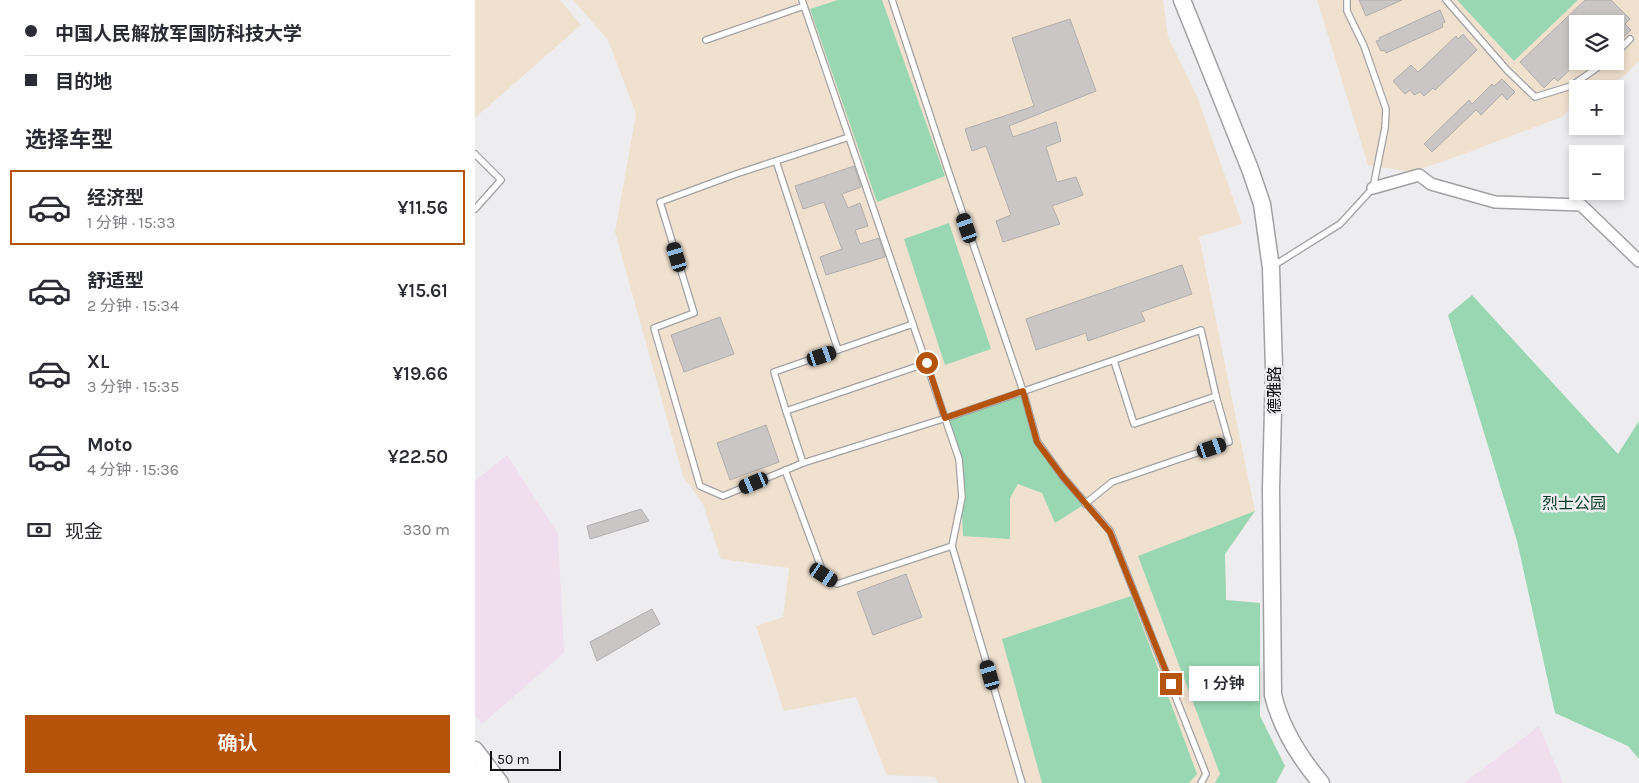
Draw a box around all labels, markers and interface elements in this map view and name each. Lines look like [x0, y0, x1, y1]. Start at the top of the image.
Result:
map controls [1569, 15, 1624, 200]
button: layers [1569, 15, 1624, 70]
text: 中国人民解放军国防科技大学 [55, 23, 302, 45]
text: 目的地 [55, 71, 112, 93]
button: + [1569, 80, 1624, 135]
text: 选择车型 [25, 127, 113, 153]
button: − [1569, 145, 1624, 200]
icon: car [27, 185, 72, 230]
text: 经济型 [87, 187, 144, 209]
text: ¥11.56 [398, 197, 448, 219]
car [955, 211, 978, 245]
text: 1 分钟 · 15:33 [87, 213, 175, 232]
car [665, 240, 688, 274]
icon: car [27, 268, 72, 313]
text: 舒适型 [87, 270, 144, 292]
text: ¥15.61 [398, 280, 448, 302]
text: 2 分钟 · 15:34 [87, 296, 179, 315]
car [805, 344, 838, 368]
icon: car [27, 351, 72, 396]
text: XL [87, 351, 109, 373]
route start [916, 352, 938, 374]
text: ¥19.66 [392, 363, 448, 385]
street label: 德雅路 [1265, 366, 1284, 414]
text: 3 分钟 · 15:35 [87, 377, 179, 396]
icon: car [27, 434, 72, 479]
text: Moto [87, 434, 133, 456]
car [1195, 436, 1228, 460]
text: ¥22.50 [388, 446, 448, 468]
text: 4 分钟 · 15:36 [87, 460, 179, 479]
car [737, 470, 770, 496]
park label: 烈士公园 [1542, 494, 1606, 513]
icon: cash [25, 516, 53, 544]
text: 330 m [403, 520, 450, 539]
text: 现金 [65, 521, 103, 543]
car [807, 560, 840, 590]
car [978, 659, 1001, 691]
callout: 1 分钟 [1189, 666, 1259, 702]
route end [1160, 673, 1182, 695]
text: 1 分钟 [1203, 674, 1245, 693]
button: 确认 [25, 715, 450, 773]
scale bar [490, 748, 561, 771]
text: 50 m [497, 751, 530, 768]

